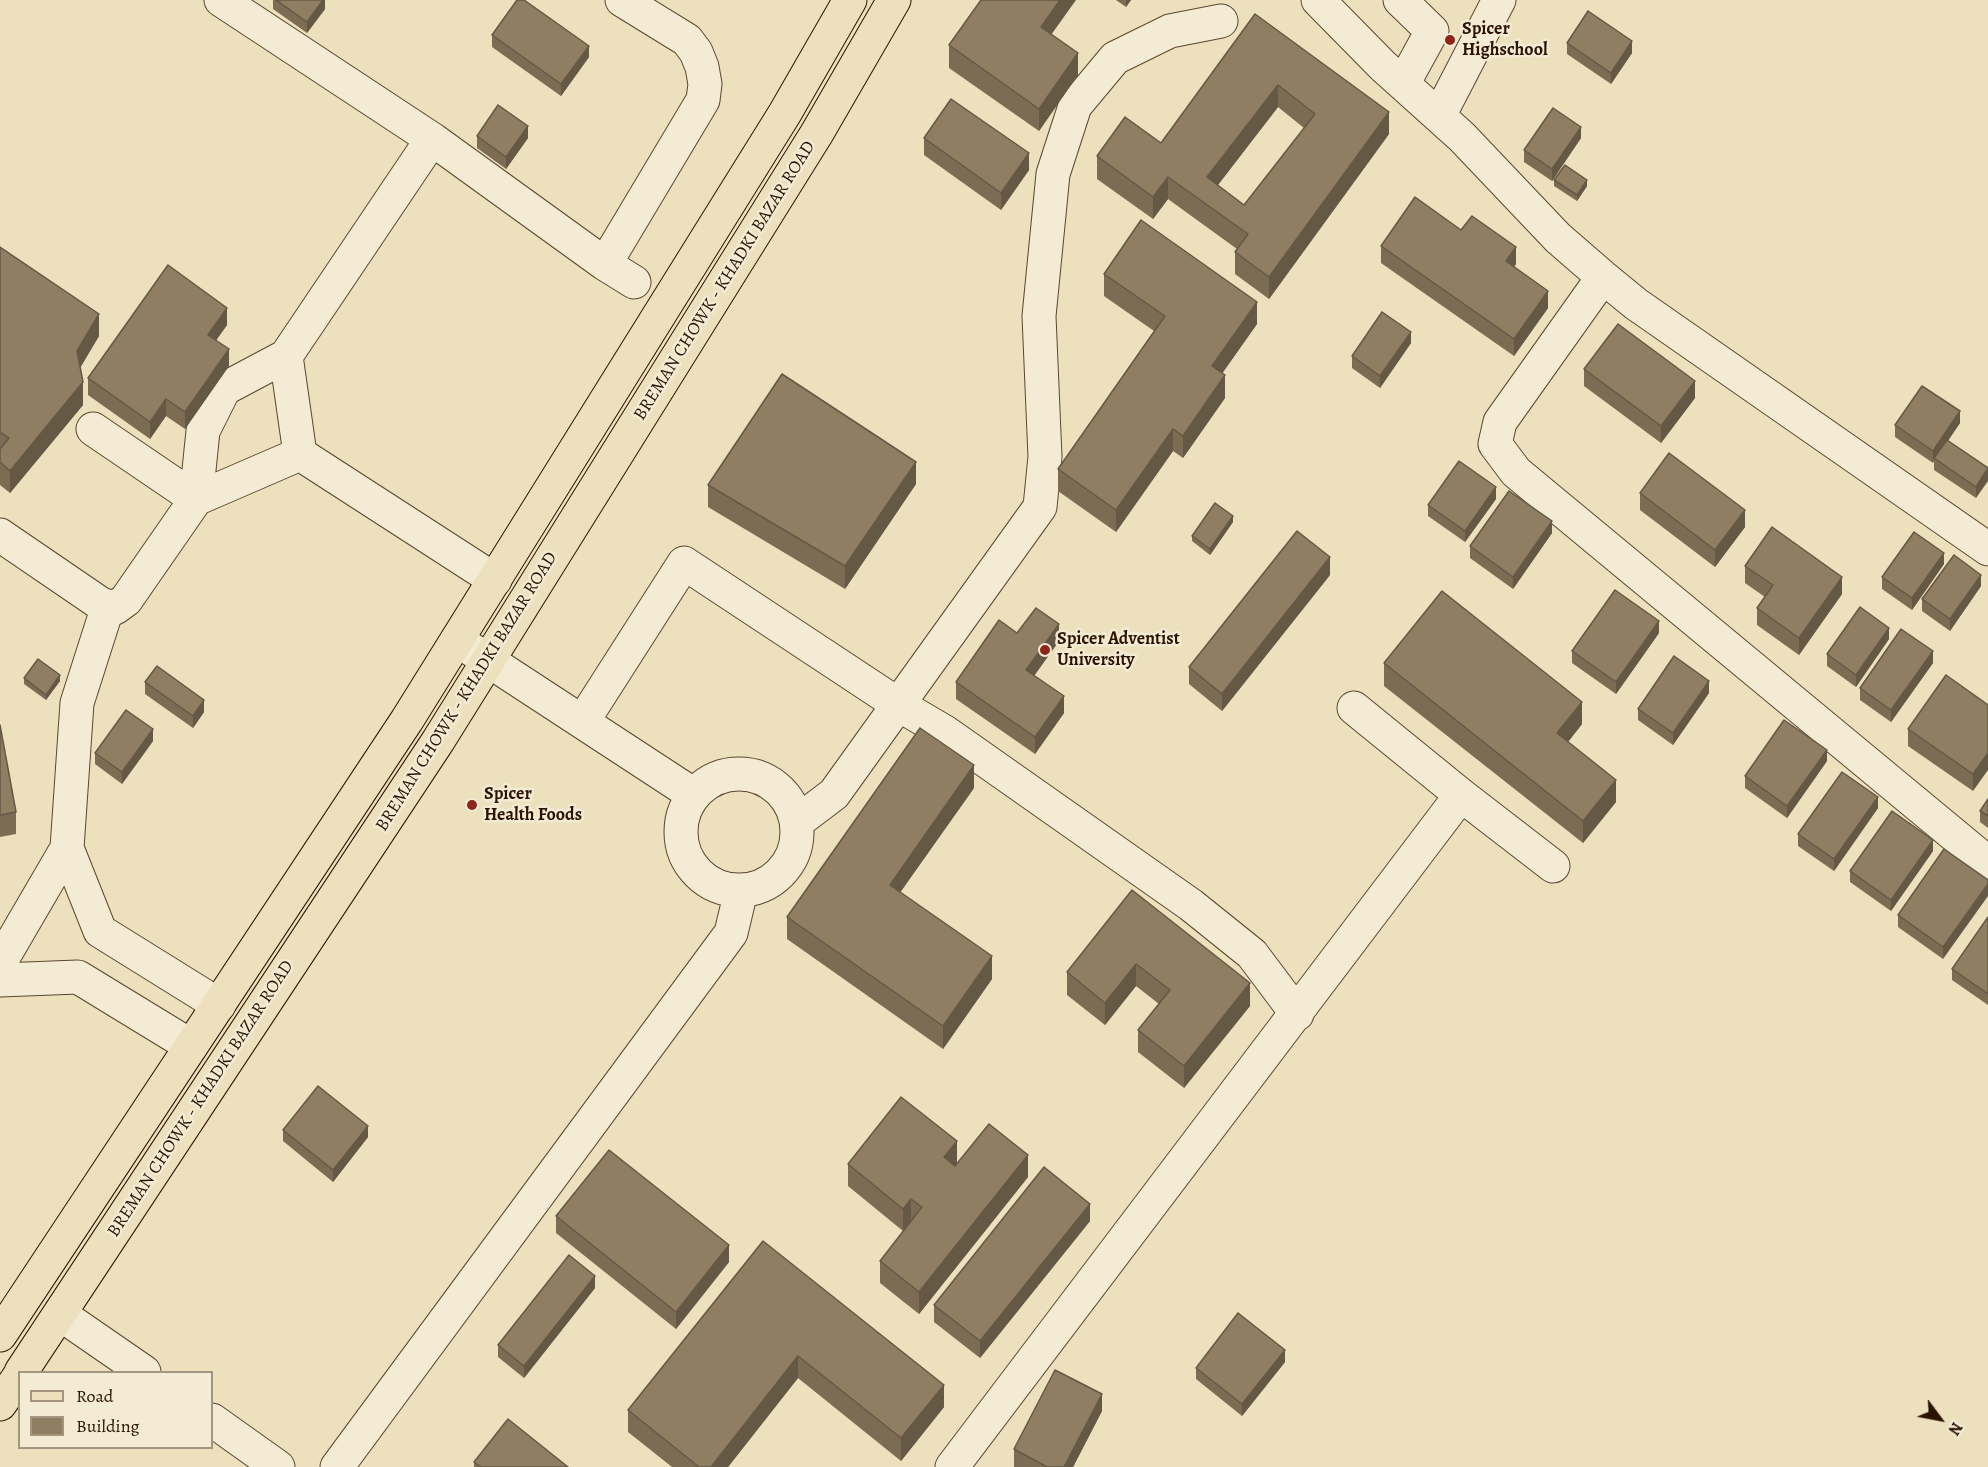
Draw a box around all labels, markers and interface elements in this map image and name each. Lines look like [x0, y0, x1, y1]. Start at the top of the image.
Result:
place label: Spicer Highschool [1462, 19, 1548, 62]
marker: Spicer Highschool [1443, 33, 1457, 47]
street label: BREMAN CHOWK - KHADKI BAZAR ROAD [630, 137, 820, 425]
street label: BREMAN CHOWK - KHADKI BAZAR ROAD [372, 548, 562, 836]
place label: Spicer Adventist University [1057, 629, 1180, 672]
marker: Spicer Adventist University [1038, 643, 1052, 657]
place label: Spicer Health Foods [484, 784, 582, 826]
marker: Spicer Health Foods [465, 798, 479, 812]
street label: BREMAN CHOWK - KHADKI BAZAR ROAD [103, 957, 299, 1241]
legend [18, 1371, 213, 1449]
text: Road [76, 1384, 113, 1408]
north arrow [1910, 1389, 1970, 1449]
text: Building [76, 1414, 140, 1438]
text: N [1943, 1418, 1968, 1439]

